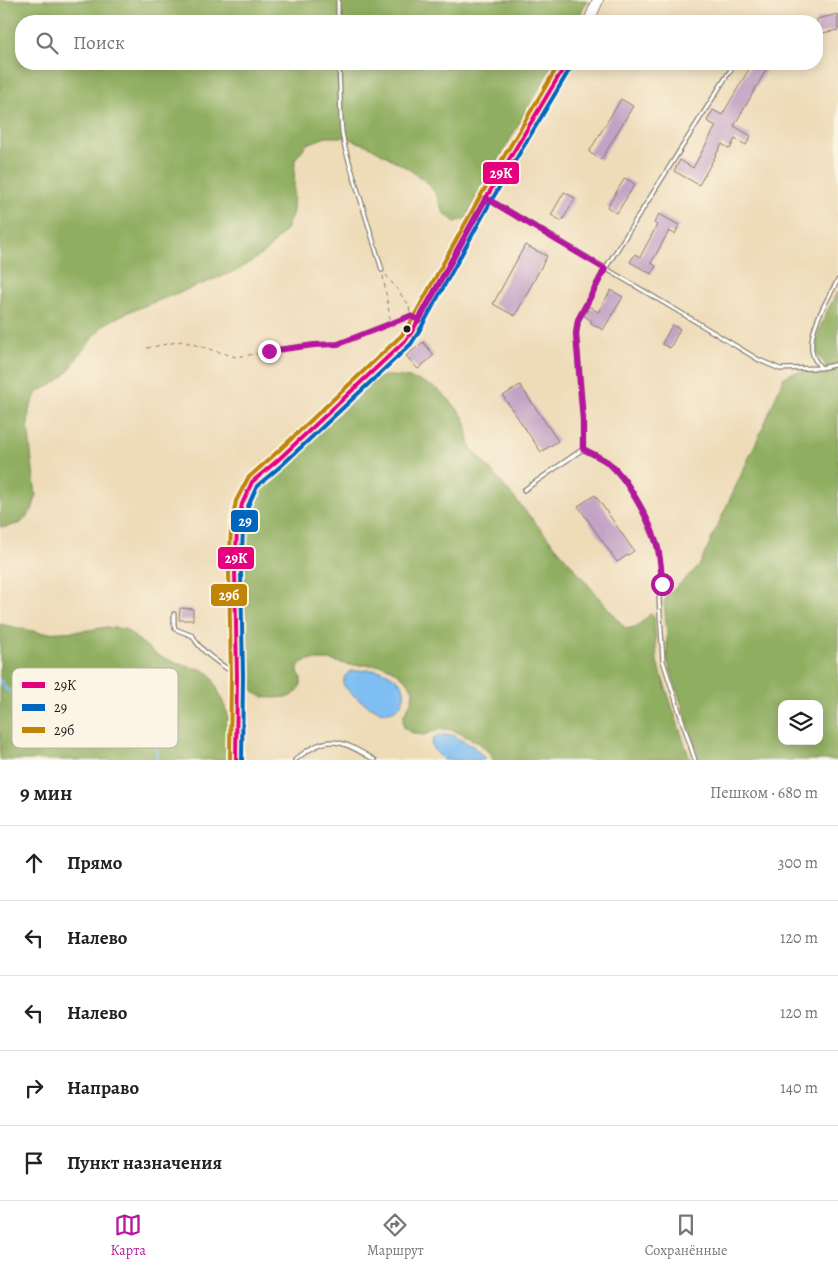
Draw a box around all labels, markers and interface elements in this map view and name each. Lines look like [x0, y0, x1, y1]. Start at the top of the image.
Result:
search box [15, 15, 823, 70]
icon: search [33, 29, 61, 57]
text: Поиск [73, 30, 125, 56]
line badge: 29К [482, 161, 520, 185]
text: 29К [490, 164, 513, 183]
unlabelled marker [402, 324, 412, 334]
route end [258, 340, 281, 363]
line badge: 29 [230, 509, 259, 533]
text: 29 [238, 512, 252, 531]
line badge: 29К [217, 546, 255, 570]
text: 29К [225, 549, 248, 568]
route start [651, 573, 674, 596]
line badge: 29б [210, 583, 248, 607]
text: 29б [219, 586, 239, 605]
legend [12, 668, 178, 748]
text: 29К [54, 676, 76, 695]
text: 29 [54, 698, 67, 717]
map controls [778, 700, 823, 745]
button: layers [778, 700, 823, 745]
text: 29б [54, 721, 74, 740]
text: 9 мин [20, 779, 72, 807]
text: Пешком · 680 m [710, 782, 818, 804]
icon: ahead [20, 849, 48, 877]
text: Прямо [67, 850, 122, 876]
text: 300 m [778, 852, 818, 874]
icon: left [20, 924, 48, 952]
text: Налево [67, 925, 127, 951]
text: 120 m [780, 927, 818, 949]
icon: left [20, 999, 48, 1027]
text: Налево [67, 1000, 127, 1026]
text: 120 m [780, 1002, 818, 1024]
icon: right [20, 1074, 48, 1102]
text: Направо [67, 1075, 139, 1101]
text: 140 m [780, 1077, 818, 1099]
icon: arrive [20, 1149, 48, 1177]
text: Пункт назначения [67, 1150, 222, 1176]
tab: Карта [111, 1211, 146, 1260]
tab: Маршрут [367, 1211, 424, 1260]
tab: Сохранённые [645, 1211, 727, 1260]

